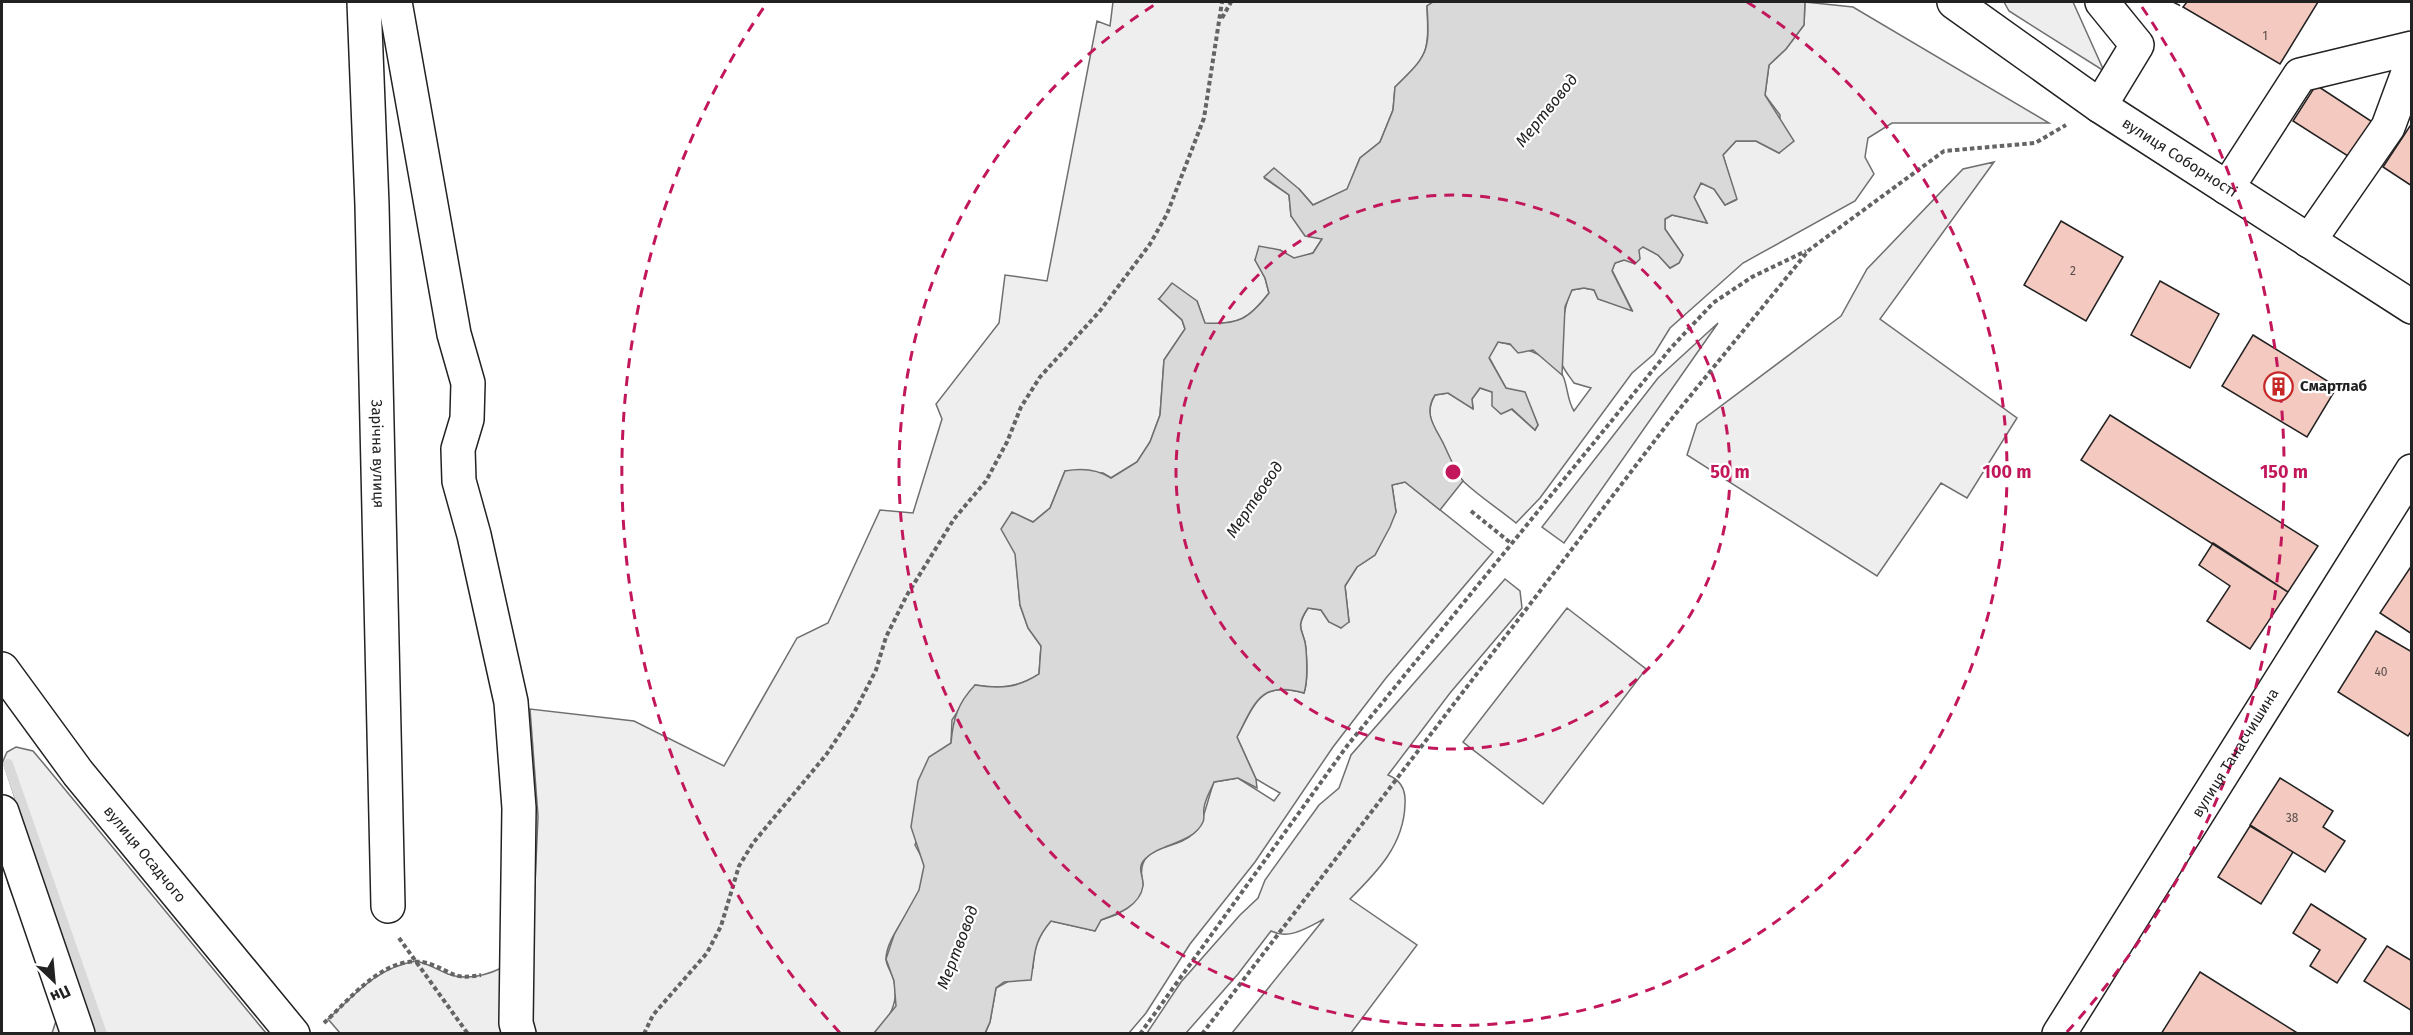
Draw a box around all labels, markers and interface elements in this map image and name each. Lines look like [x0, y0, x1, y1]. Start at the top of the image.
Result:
house number: 1 [2262, 29, 2268, 43]
water label: Мертвовод [1511, 70, 1581, 151]
street label: вулиця Соборності [2119, 114, 2241, 201]
house number: 2 [2070, 264, 2076, 278]
building icon: Смартлаб [2263, 370, 2295, 402]
place label: Смартлаб [2300, 377, 2368, 395]
street label: Зарічна вулиця [367, 399, 388, 508]
water label: Мертвовод [1222, 457, 1287, 541]
text: 50 m [1710, 461, 1750, 483]
text: 100 m [1983, 461, 2031, 483]
text: 150 m [2260, 461, 2308, 483]
centre of rings [1443, 462, 1463, 482]
house number: 40 [2374, 665, 2388, 679]
street label: вулиця Танасчишина [2188, 685, 2283, 821]
street label: вулиця Осадчого [100, 802, 190, 906]
house number: 38 [2286, 811, 2299, 825]
water label: Мертвовод [933, 903, 982, 992]
north arrow [24, 951, 84, 1011]
text: Пн [47, 981, 74, 1007]

